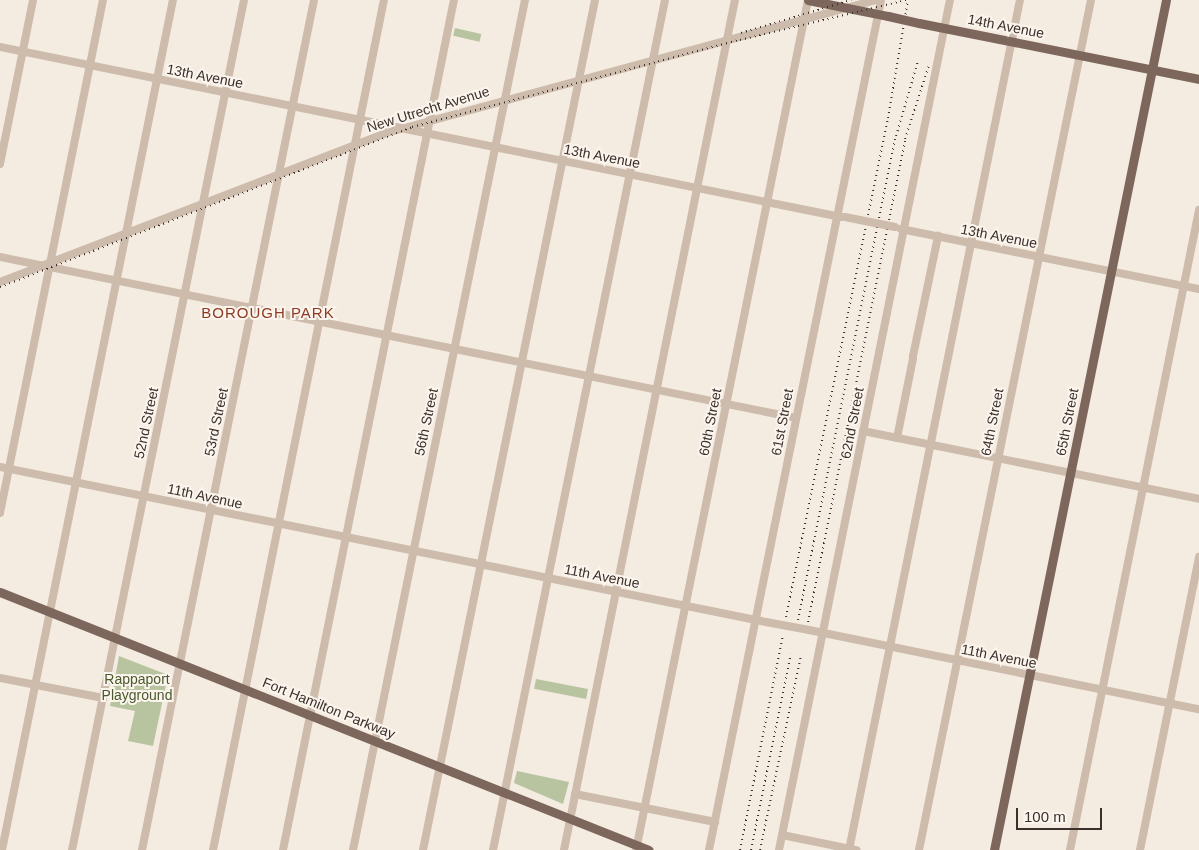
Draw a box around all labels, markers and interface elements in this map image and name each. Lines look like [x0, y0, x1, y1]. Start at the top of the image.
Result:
street label: 14th Avenue [966, 10, 1046, 42]
street label: 13th Avenue [165, 60, 245, 92]
street label: New Utrecht Avenue [364, 82, 492, 136]
street label: 13th Avenue [562, 140, 642, 172]
street label: 13th Avenue [959, 220, 1039, 252]
district label: BOROUGH PARK [200, 304, 336, 322]
street label: 52nd Street [130, 386, 162, 460]
street label: 53rd Street [201, 386, 231, 458]
street label: 62nd Street [837, 386, 867, 460]
street label: 56th Street [411, 387, 441, 457]
street label: 60th Street [695, 387, 725, 457]
street label: 61st Street [767, 387, 797, 457]
street label: 64th Street [977, 387, 1007, 457]
street label: 65th Street [1052, 387, 1082, 457]
street label: 11th Avenue [165, 480, 245, 512]
street label: 11th Avenue [562, 560, 642, 592]
street label: 11th Avenue [959, 640, 1039, 672]
park label: Rappaport Playground [102, 671, 172, 704]
street label: Fort Hamilton Parkway [260, 674, 398, 742]
scale bar [1019, 798, 1105, 830]
text: 100 m [1024, 808, 1066, 825]

